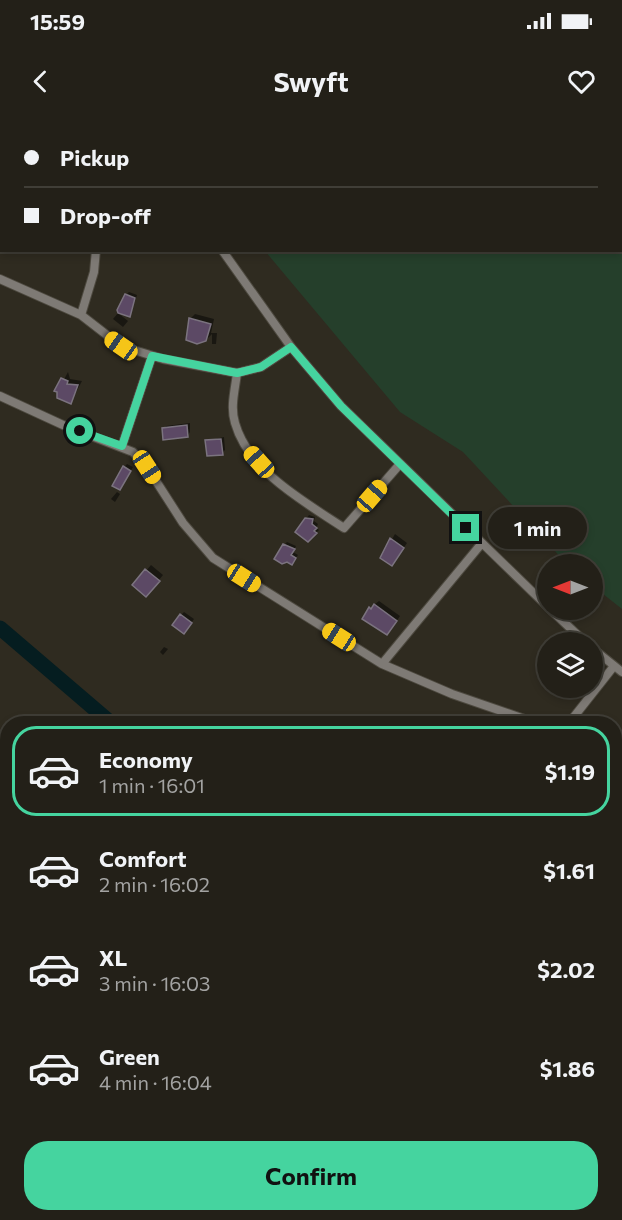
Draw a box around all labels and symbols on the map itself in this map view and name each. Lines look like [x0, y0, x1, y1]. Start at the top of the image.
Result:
car [101, 328, 141, 364]
route start [66, 417, 93, 444]
car [240, 443, 278, 481]
car [130, 447, 164, 487]
car [353, 477, 391, 515]
callout: 1 min [487, 507, 586, 549]
route end [452, 514, 479, 541]
north arrow [537, 554, 603, 620]
car [224, 561, 264, 595]
car [319, 620, 359, 654]

